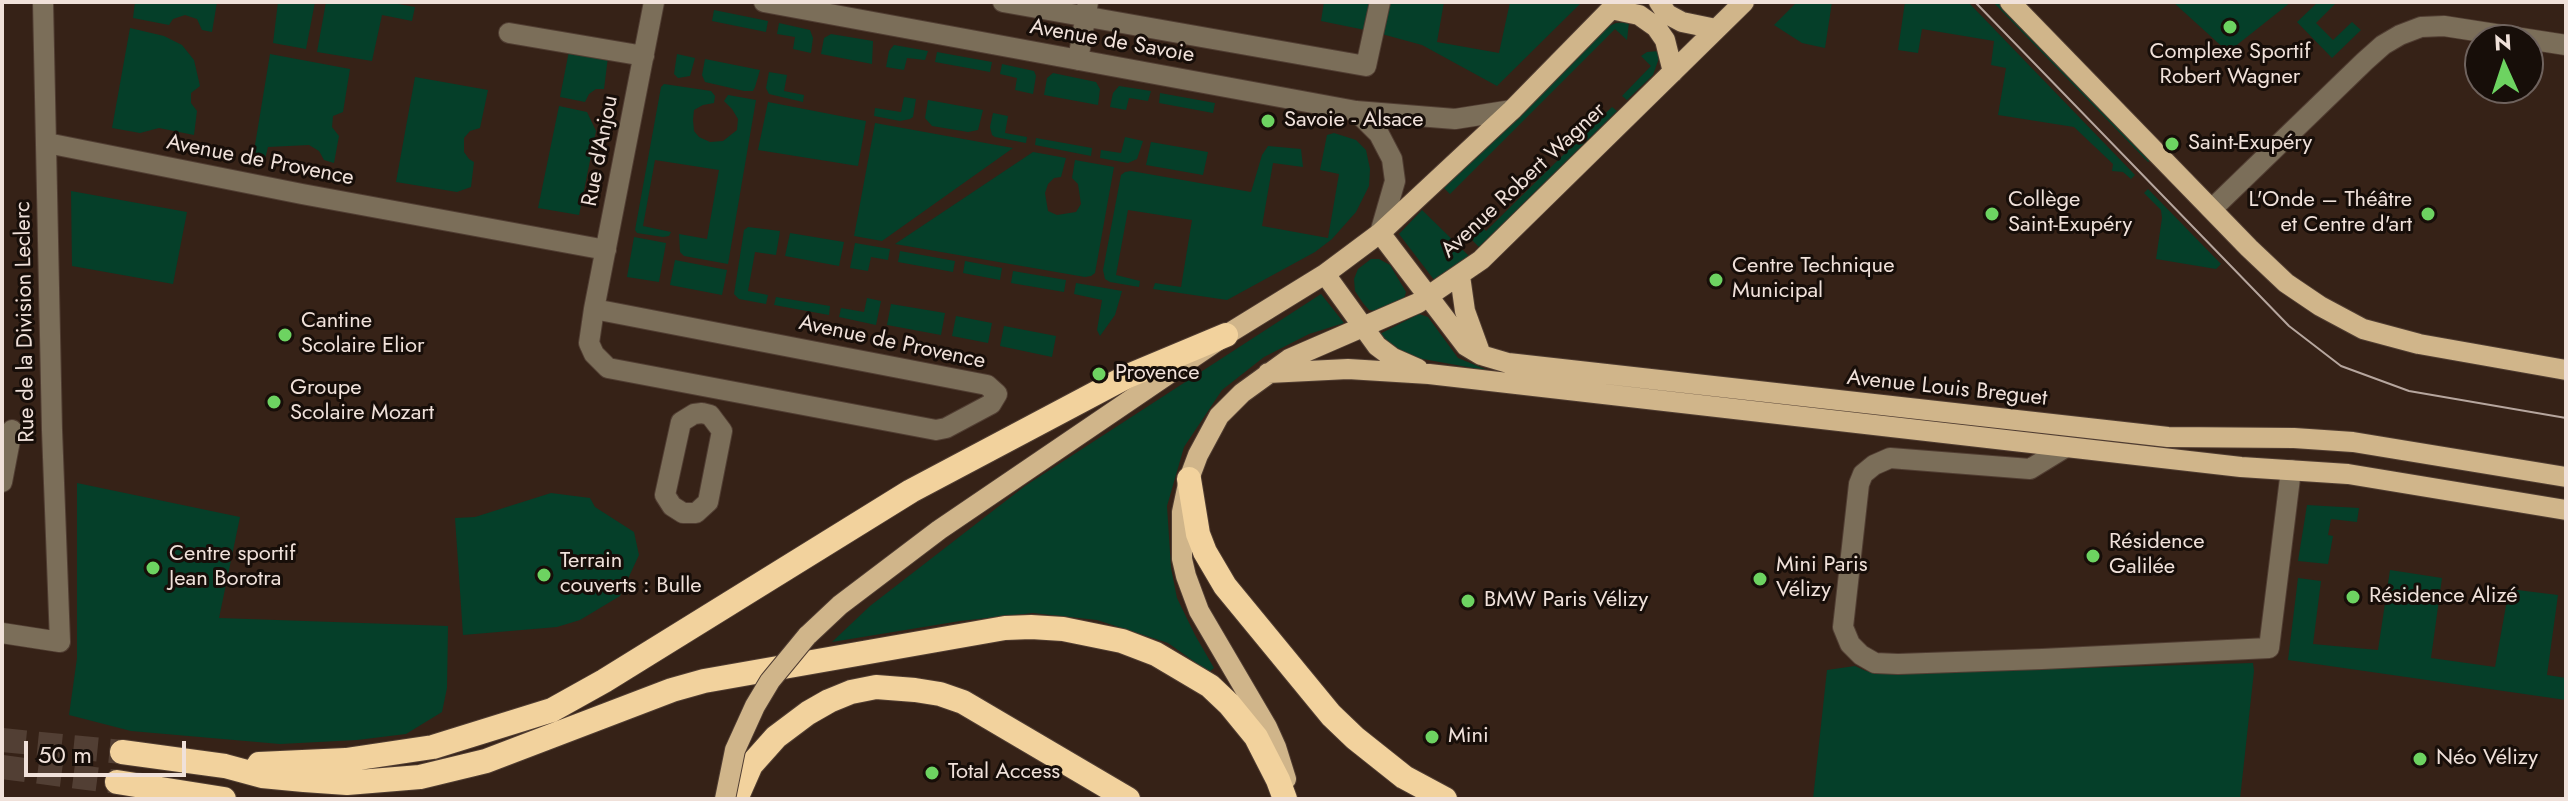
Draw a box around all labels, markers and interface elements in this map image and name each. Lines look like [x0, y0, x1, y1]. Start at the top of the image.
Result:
street label: Avenue de Savoie [1028, 15, 1196, 69]
marker: Complexe Sportif Robert Wagner [2221, 18, 2239, 36]
north arrow [2464, 24, 2544, 104]
text: N [2493, 26, 2512, 58]
place label: Complexe Sportif Robert Wagner [2149, 40, 2311, 92]
street label: Rue d'Anjou [577, 93, 625, 209]
street label: Avenue Robert Wagner [1436, 98, 1612, 264]
place label: Savoie - Alsace [1284, 108, 1424, 134]
marker: Savoie - Alsace [1259, 112, 1277, 130]
street label: Avenue de Provence [164, 130, 356, 192]
place label: Saint-Exupéry [2188, 131, 2312, 157]
marker: Saint-Exupéry [2163, 135, 2181, 153]
place label: Collège Saint-Exupéry [2008, 188, 2132, 240]
place label: L'Onde – Théâtre et Centre d'art [2249, 188, 2412, 240]
street label: Rue de la Division Leclerc [11, 201, 41, 443]
marker: Collège Saint-Exupéry [1983, 205, 2001, 223]
marker: L'Onde – Théâtre et Centre d'art [2419, 205, 2437, 223]
place label: Centre Technique Municipal [1732, 254, 1894, 306]
marker: Centre Technique Municipal [1707, 271, 1725, 289]
place label: Cantine Scolaire Elior [301, 309, 425, 360]
street label: Avenue de Provence [796, 310, 988, 376]
marker: Cantine Scolaire Elior [276, 326, 294, 344]
place label: Provence [1115, 361, 1200, 387]
marker: Provence [1090, 365, 1108, 383]
street label: Avenue Louis Breguet [1846, 365, 2048, 413]
place label: Groupe Scolaire Mozart [290, 376, 434, 428]
marker: Groupe Scolaire Mozart [265, 393, 283, 411]
place label: Résidence Galilée [2109, 530, 2205, 582]
place label: Centre sportif Jean Borotra [169, 542, 296, 594]
marker: Résidence Galilée [2084, 547, 2102, 565]
place label: Terrain couverts : Bulle [560, 549, 702, 600]
place label: Mini Paris Vélizy [1776, 553, 1868, 604]
marker: Centre sportif Jean Borotra [144, 559, 162, 577]
marker: Terrain couverts : Bulle [535, 566, 553, 584]
marker: Mini Paris Vélizy [1751, 570, 1769, 588]
place label: Résidence Alizé [2369, 584, 2518, 610]
place label: BMW Paris Vélizy [1484, 588, 1648, 614]
marker: Résidence Alizé [2344, 588, 2362, 606]
marker: BMW Paris Vélizy [1459, 592, 1477, 610]
place label: Mini [1448, 724, 1489, 750]
scale bar [28, 725, 190, 775]
marker: Mini [1423, 728, 1441, 746]
text: 50 m [38, 737, 92, 772]
place label: Néo Vélizy [2436, 746, 2538, 772]
marker: Néo Vélizy [2411, 750, 2429, 768]
place label: Total Access [948, 760, 1060, 786]
marker: Total Access [923, 764, 941, 782]

